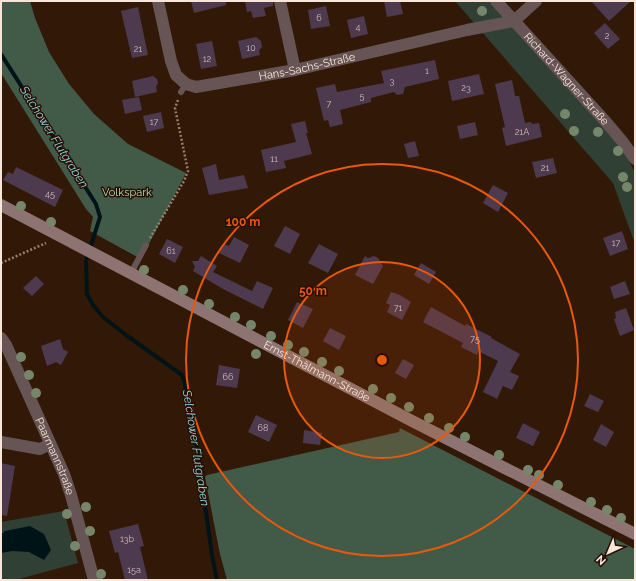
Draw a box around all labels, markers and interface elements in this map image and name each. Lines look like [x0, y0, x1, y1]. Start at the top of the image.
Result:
house number: 6 [316, 13, 322, 23]
house number: 4 [356, 22, 361, 32]
street label: Richard-Wagner-Straße [521, 30, 612, 128]
house number: 2 [605, 31, 610, 41]
house number: 10 [246, 43, 256, 53]
house number: 21 [134, 44, 142, 54]
street label: Hans-Sachs-Straße [258, 50, 357, 83]
house number: 12 [203, 54, 212, 64]
house number: 1 [425, 66, 429, 76]
house number: 3 [390, 76, 395, 86]
water label: Selchower Flutgraben [16, 83, 91, 191]
house number: 23 [461, 83, 471, 93]
house number: 5 [360, 91, 365, 101]
house number: 7 [327, 99, 332, 109]
house number: 17 [150, 117, 158, 127]
house number: 21A [515, 127, 529, 137]
house number: 11 [270, 154, 278, 164]
house number: 21 [541, 163, 549, 173]
park label: Volkspark [102, 186, 152, 199]
house number: 45 [45, 189, 55, 199]
text: 100 m [226, 215, 260, 229]
house number: 17 [612, 238, 620, 248]
house number: 61 [166, 246, 176, 256]
text: 50 m [299, 284, 327, 298]
house number: 71 [394, 303, 402, 313]
house number: 75 [470, 334, 480, 344]
street label: Ernst-Thälmann-Straße [262, 338, 373, 405]
centre of rings [375, 353, 389, 367]
house number: 66 [223, 372, 234, 382]
water label: Selchower Flutgraben [180, 388, 212, 507]
street label: Paarmannstraße [33, 415, 77, 497]
house number: 68 [258, 423, 268, 433]
north arrow [588, 533, 628, 573]
house number: 13b [120, 534, 135, 544]
text: N [594, 552, 609, 567]
house number: 15a [127, 565, 141, 575]

